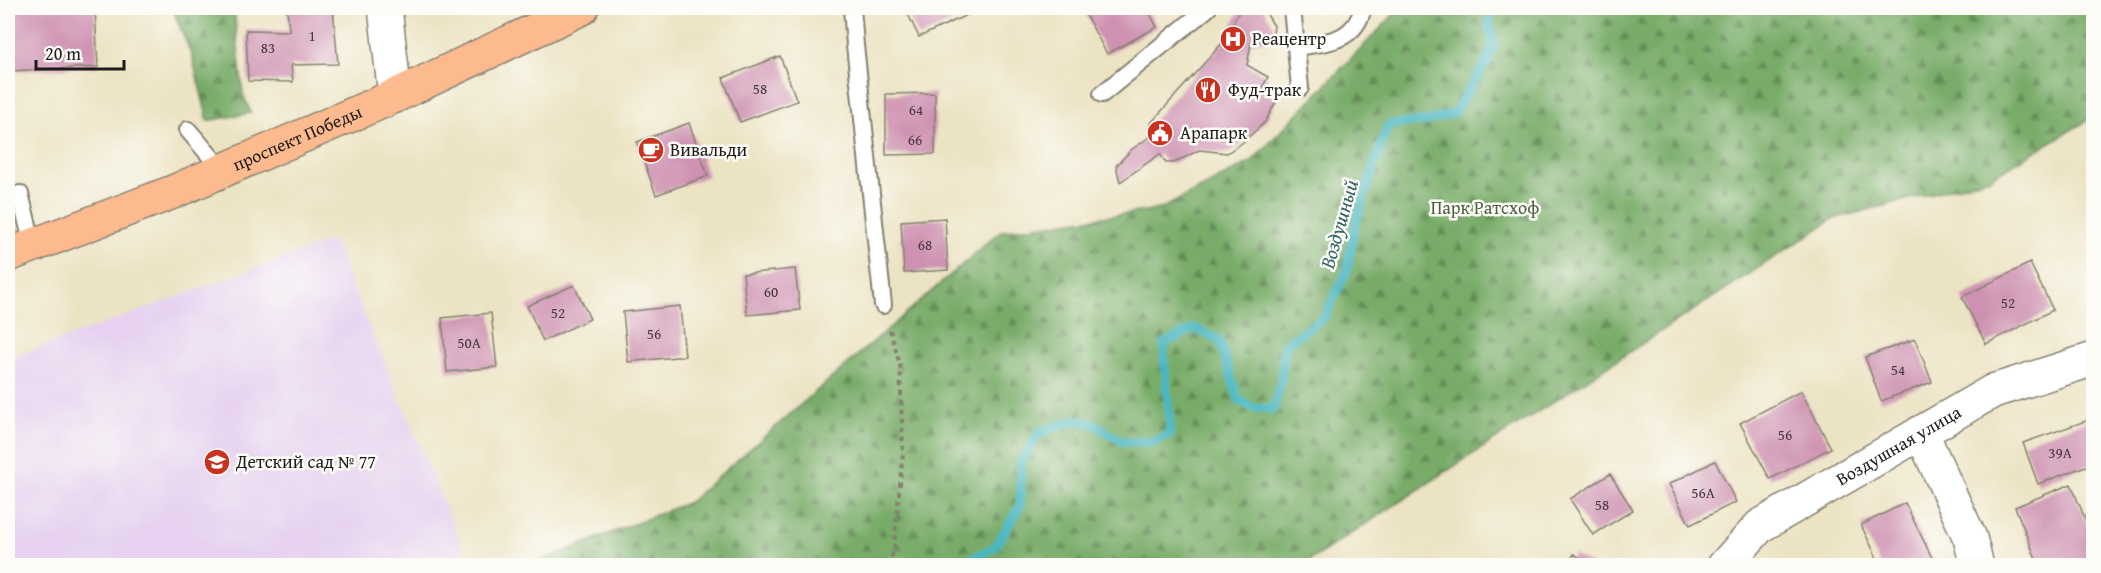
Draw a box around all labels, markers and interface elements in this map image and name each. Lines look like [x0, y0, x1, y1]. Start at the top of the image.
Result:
hospital icon: Реацентр [1218, 24, 1248, 54]
house number: 1 [308, 25, 316, 46]
place label: Реацентр [1252, 25, 1327, 52]
scale bar [36, 33, 124, 71]
house number: 83 [261, 37, 275, 58]
text: 20 m [45, 40, 81, 67]
restaurant icon: Фуд-трак [1193, 75, 1223, 105]
place label: Фуд-трак [1228, 76, 1302, 103]
house number: 58 [753, 78, 767, 99]
street label: проспект Победы [228, 98, 366, 178]
house number: 64 [909, 99, 923, 120]
public building icon: Арапарк [1145, 118, 1175, 148]
place label: Арапарк [1180, 119, 1248, 146]
house number: 66 [908, 129, 922, 150]
cafe icon: Вивальди [636, 135, 666, 165]
place label: Вивальди [670, 136, 747, 163]
water label: Воздушный [1312, 176, 1365, 273]
park label: Парк Ратсхоф [1431, 194, 1539, 221]
house number: 68 [918, 234, 932, 255]
house number: 60 [764, 281, 778, 302]
house number: 52 [2001, 292, 2015, 313]
house number: 52 [551, 302, 565, 323]
house number: 56 [647, 323, 661, 344]
house number: 50А [457, 332, 481, 353]
house number: 54 [1891, 359, 1905, 380]
street label: Воздушная улица [1831, 398, 1966, 492]
house number: 56 [1778, 424, 1792, 445]
house number: 39А [2048, 442, 2072, 463]
school or university icon: Детский сад № 77 [202, 447, 232, 477]
place label: Детский сад № 77 [235, 448, 376, 475]
house number: 56А [1691, 482, 1715, 503]
house number: 58 [1595, 494, 1609, 515]

